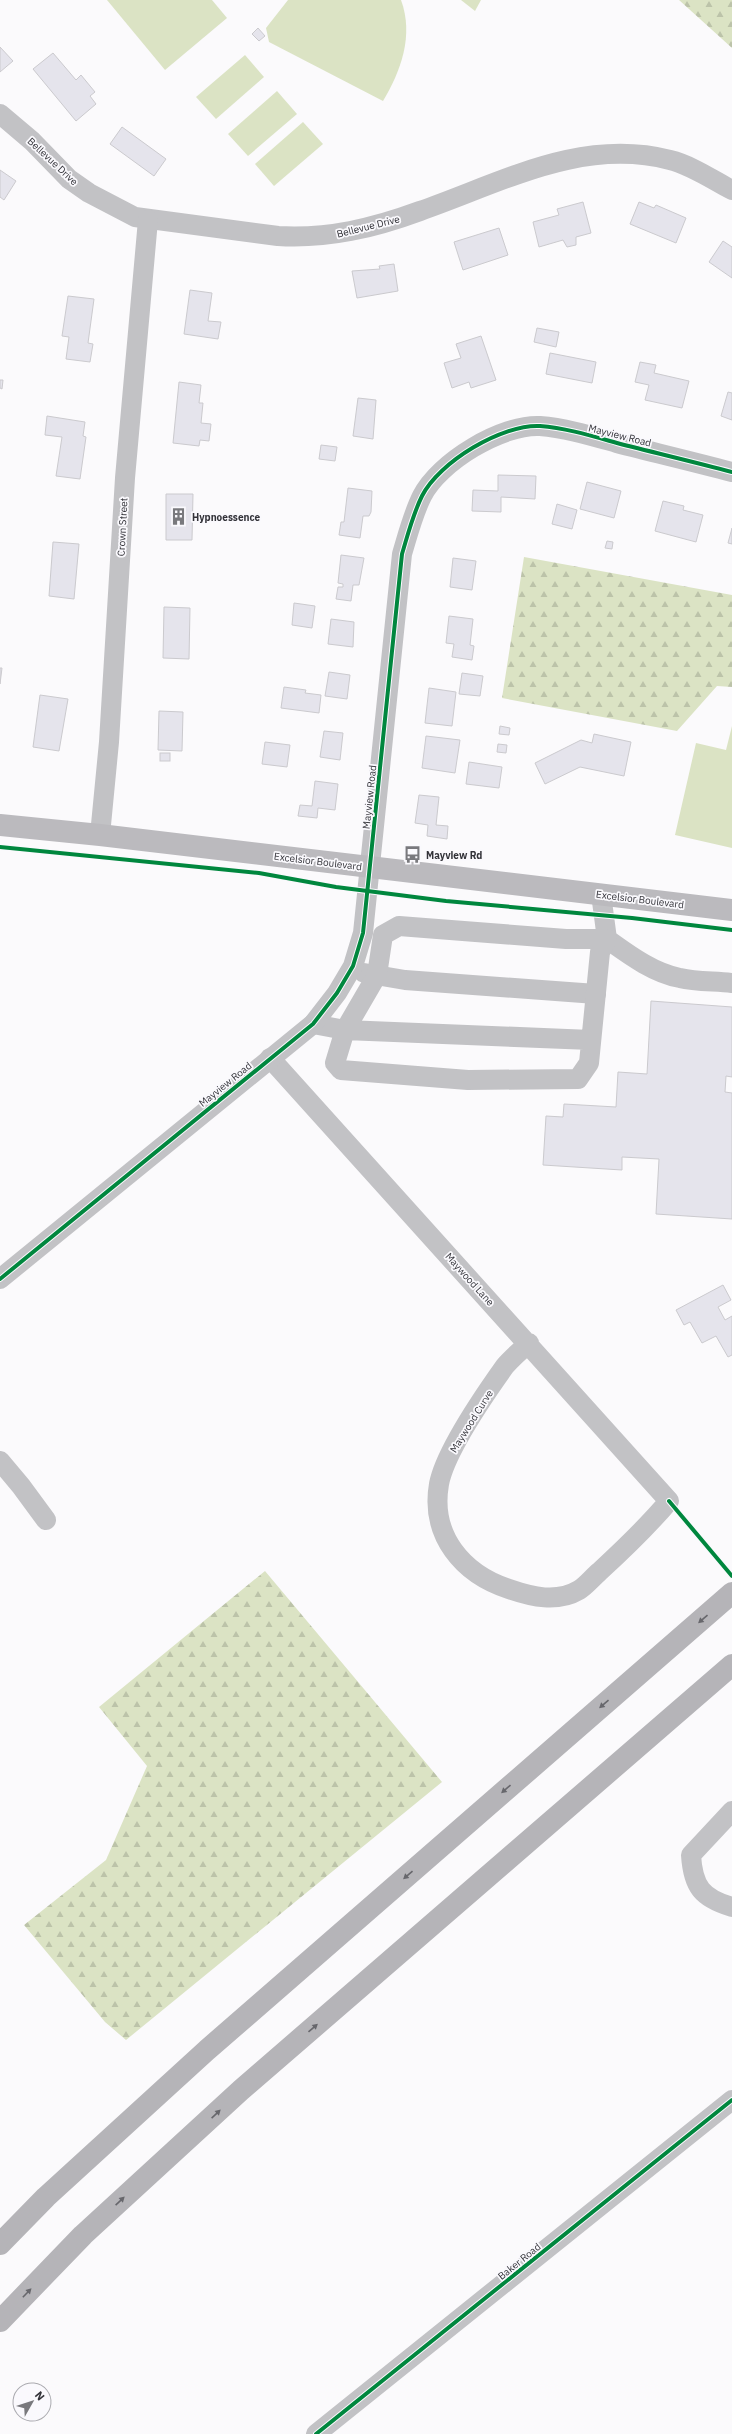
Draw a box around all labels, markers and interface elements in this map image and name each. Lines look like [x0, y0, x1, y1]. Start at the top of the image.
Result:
street label: Bellevue Drive [25, 135, 81, 188]
street label: Bellevue Drive [335, 212, 401, 241]
street label: Mayview Road [587, 421, 653, 450]
street label: Crown Street [114, 497, 131, 557]
building icon: Hypnoessence [169, 507, 189, 527]
place label: Hypnoessence [192, 511, 261, 524]
street label: Mayview Road [360, 764, 379, 830]
bus stop icon: Mayview Rd [403, 845, 423, 865]
place label: Mayview Rd [426, 849, 482, 862]
street label: Excelsior Boulevard [273, 850, 363, 873]
street label: Excelsior Boulevard [595, 888, 685, 911]
street label: Mayview Road [196, 1059, 254, 1110]
street label: Maywood Lane [442, 1250, 497, 1309]
street label: Maywood Curve [447, 1387, 496, 1455]
one-way arrow [697, 1614, 708, 1623]
one-way arrow [599, 1699, 610, 1708]
one-way arrow [501, 1785, 512, 1794]
one-way arrow [403, 1870, 414, 1879]
one-way arrow [308, 2023, 319, 2032]
one-way arrow [210, 2109, 221, 2118]
one-way arrow [115, 2197, 125, 2206]
street label: Baker Road [495, 2240, 543, 2283]
one-way arrow [22, 2288, 32, 2298]
north arrow [12, 2382, 52, 2422]
text: N [32, 2388, 48, 2403]

